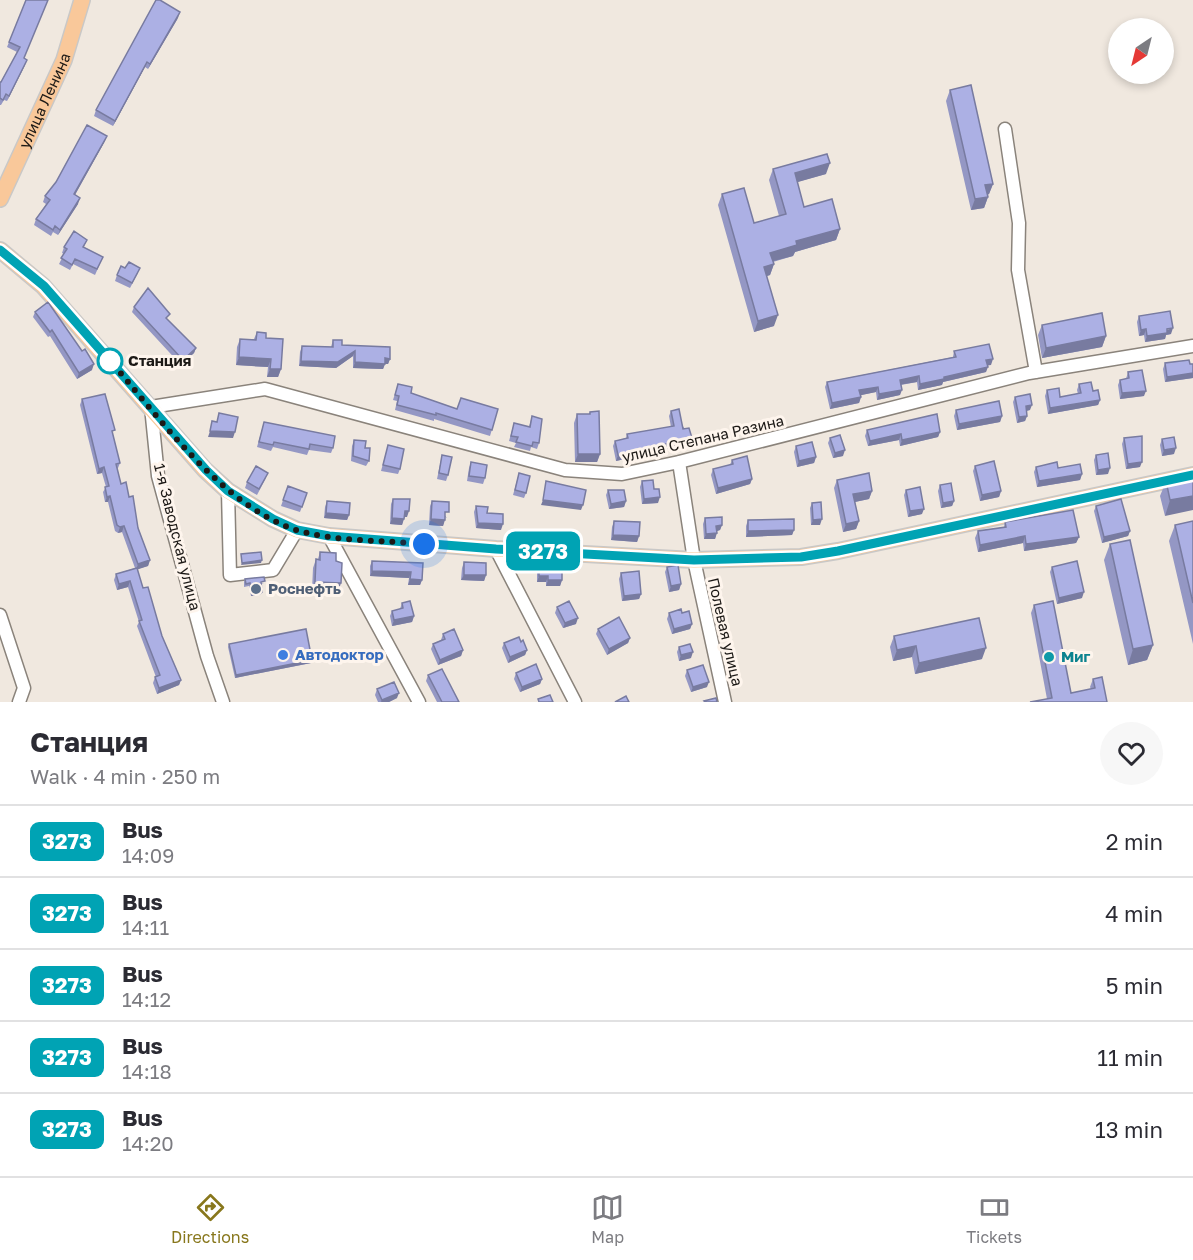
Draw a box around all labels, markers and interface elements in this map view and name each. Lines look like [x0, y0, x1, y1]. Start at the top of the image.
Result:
north arrow [1108, 18, 1174, 84]
map controls [1108, 18, 1174, 84]
street label: улица Ленина [15, 51, 74, 151]
marker: Станция [97, 348, 123, 374]
place label: Станция [128, 351, 192, 369]
street label: улица Степана Разина [620, 411, 785, 465]
street label: 1-я Заводская улица [151, 461, 205, 612]
your location [409, 529, 439, 559]
line badge: 3273 [501, 532, 585, 570]
text: 3273 [518, 538, 568, 564]
street label: Полевая улица [705, 576, 747, 688]
place label: Роснефть [268, 579, 341, 597]
marker: Роснефть [249, 582, 263, 596]
place label: Автодоктор [295, 645, 384, 663]
place label: Миг [1061, 647, 1091, 665]
marker: Автодоктор [276, 648, 290, 662]
marker: Миг [1042, 650, 1056, 664]
button: heart [1100, 722, 1163, 785]
text: Станция [30, 725, 148, 758]
text: Walk · 4 min · 250 m [30, 764, 220, 788]
text: Bus [122, 816, 163, 843]
text: 3273 [42, 828, 92, 854]
text: 2 min [1106, 828, 1163, 855]
text: 14:09 [122, 843, 174, 867]
text: Bus [122, 888, 163, 915]
text: 3273 [42, 900, 92, 926]
text: 4 min [1105, 900, 1163, 927]
text: 14:11 [122, 915, 169, 939]
text: Bus [122, 960, 163, 987]
text: 3273 [42, 972, 92, 998]
text: 5 min [1106, 972, 1163, 999]
text: 14:12 [122, 987, 171, 1011]
text: Bus [122, 1032, 163, 1059]
text: 3273 [42, 1044, 92, 1070]
text: 11 min [1097, 1044, 1163, 1071]
text: 14:18 [122, 1059, 172, 1083]
text: Bus [122, 1104, 163, 1131]
text: 3273 [42, 1116, 92, 1142]
text: 13 min [1095, 1116, 1163, 1143]
text: 14:20 [122, 1131, 174, 1155]
tab: Directions [171, 1191, 249, 1247]
tab: Map [591, 1191, 624, 1247]
tab: Tickets [966, 1191, 1022, 1247]

